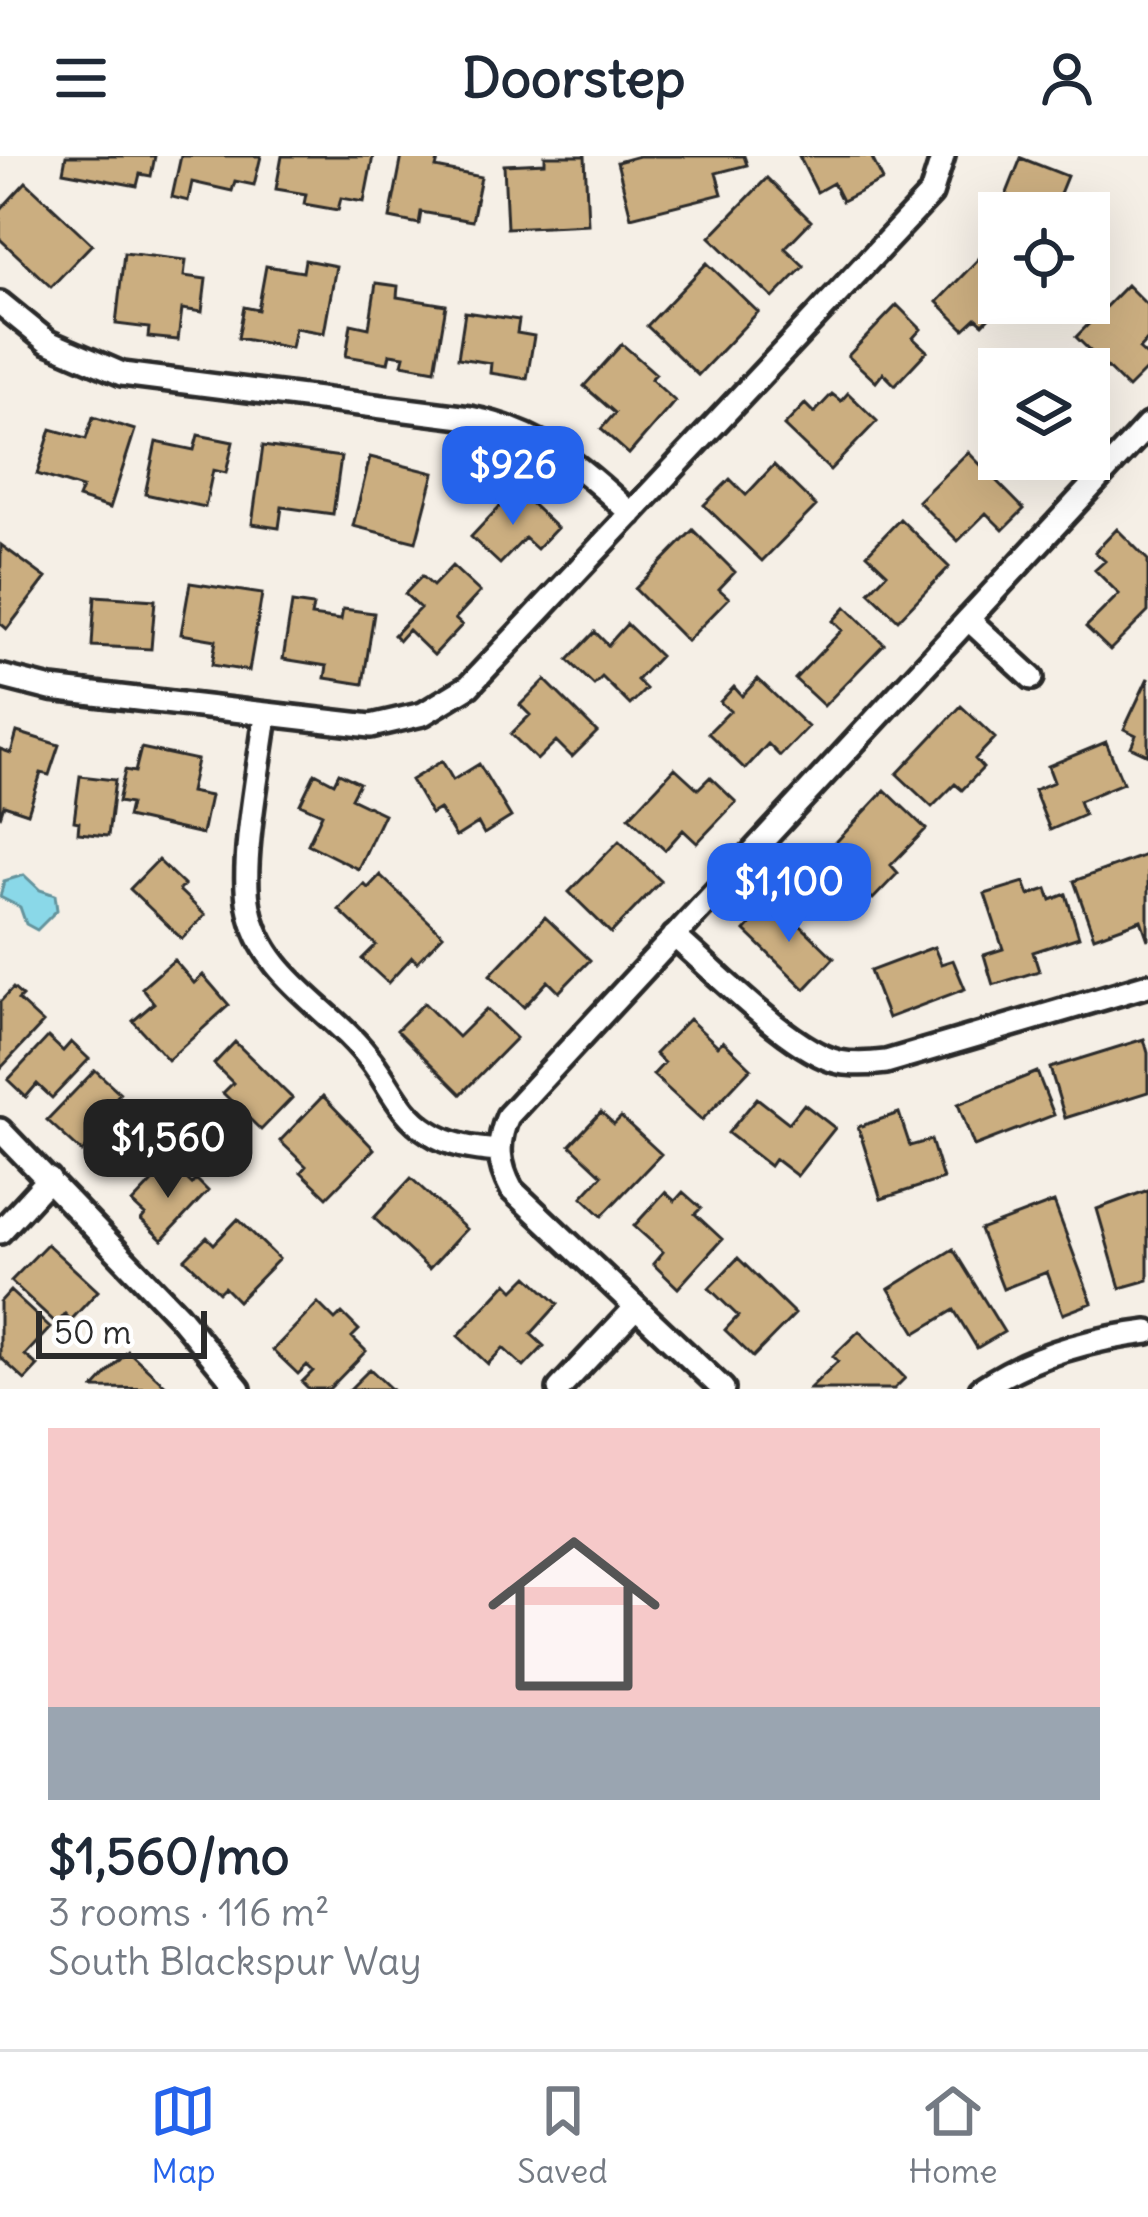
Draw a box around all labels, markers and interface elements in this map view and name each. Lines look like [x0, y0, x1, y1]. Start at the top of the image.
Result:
text: Doorstep [462, 44, 686, 112]
icon: menu [48, 45, 114, 111]
icon: person [1034, 45, 1100, 111]
map controls [978, 192, 1110, 480]
button: locate [978, 192, 1110, 324]
button: layers [978, 348, 1110, 480]
pin: $926 [442, 426, 584, 528]
text: $926 [469, 440, 557, 489]
pin: $1,100 [691, 843, 887, 945]
text: $1,100 [734, 857, 844, 906]
pin: $1,560 [70, 1099, 266, 1201]
text: $1,560 [110, 1113, 226, 1162]
scale bar [36, 1305, 207, 1358]
text: 50 m [54, 1311, 131, 1353]
icon: home [466, 1506, 682, 1722]
text: $1,560/mo [48, 1824, 289, 1888]
text: 3 rooms · 116 m² [48, 1888, 330, 1937]
text: South Blackspur Way [48, 1937, 422, 1986]
tab: Map [150, 2078, 216, 2192]
tab: Saved [517, 2078, 608, 2192]
tab: Home [909, 2078, 998, 2192]

